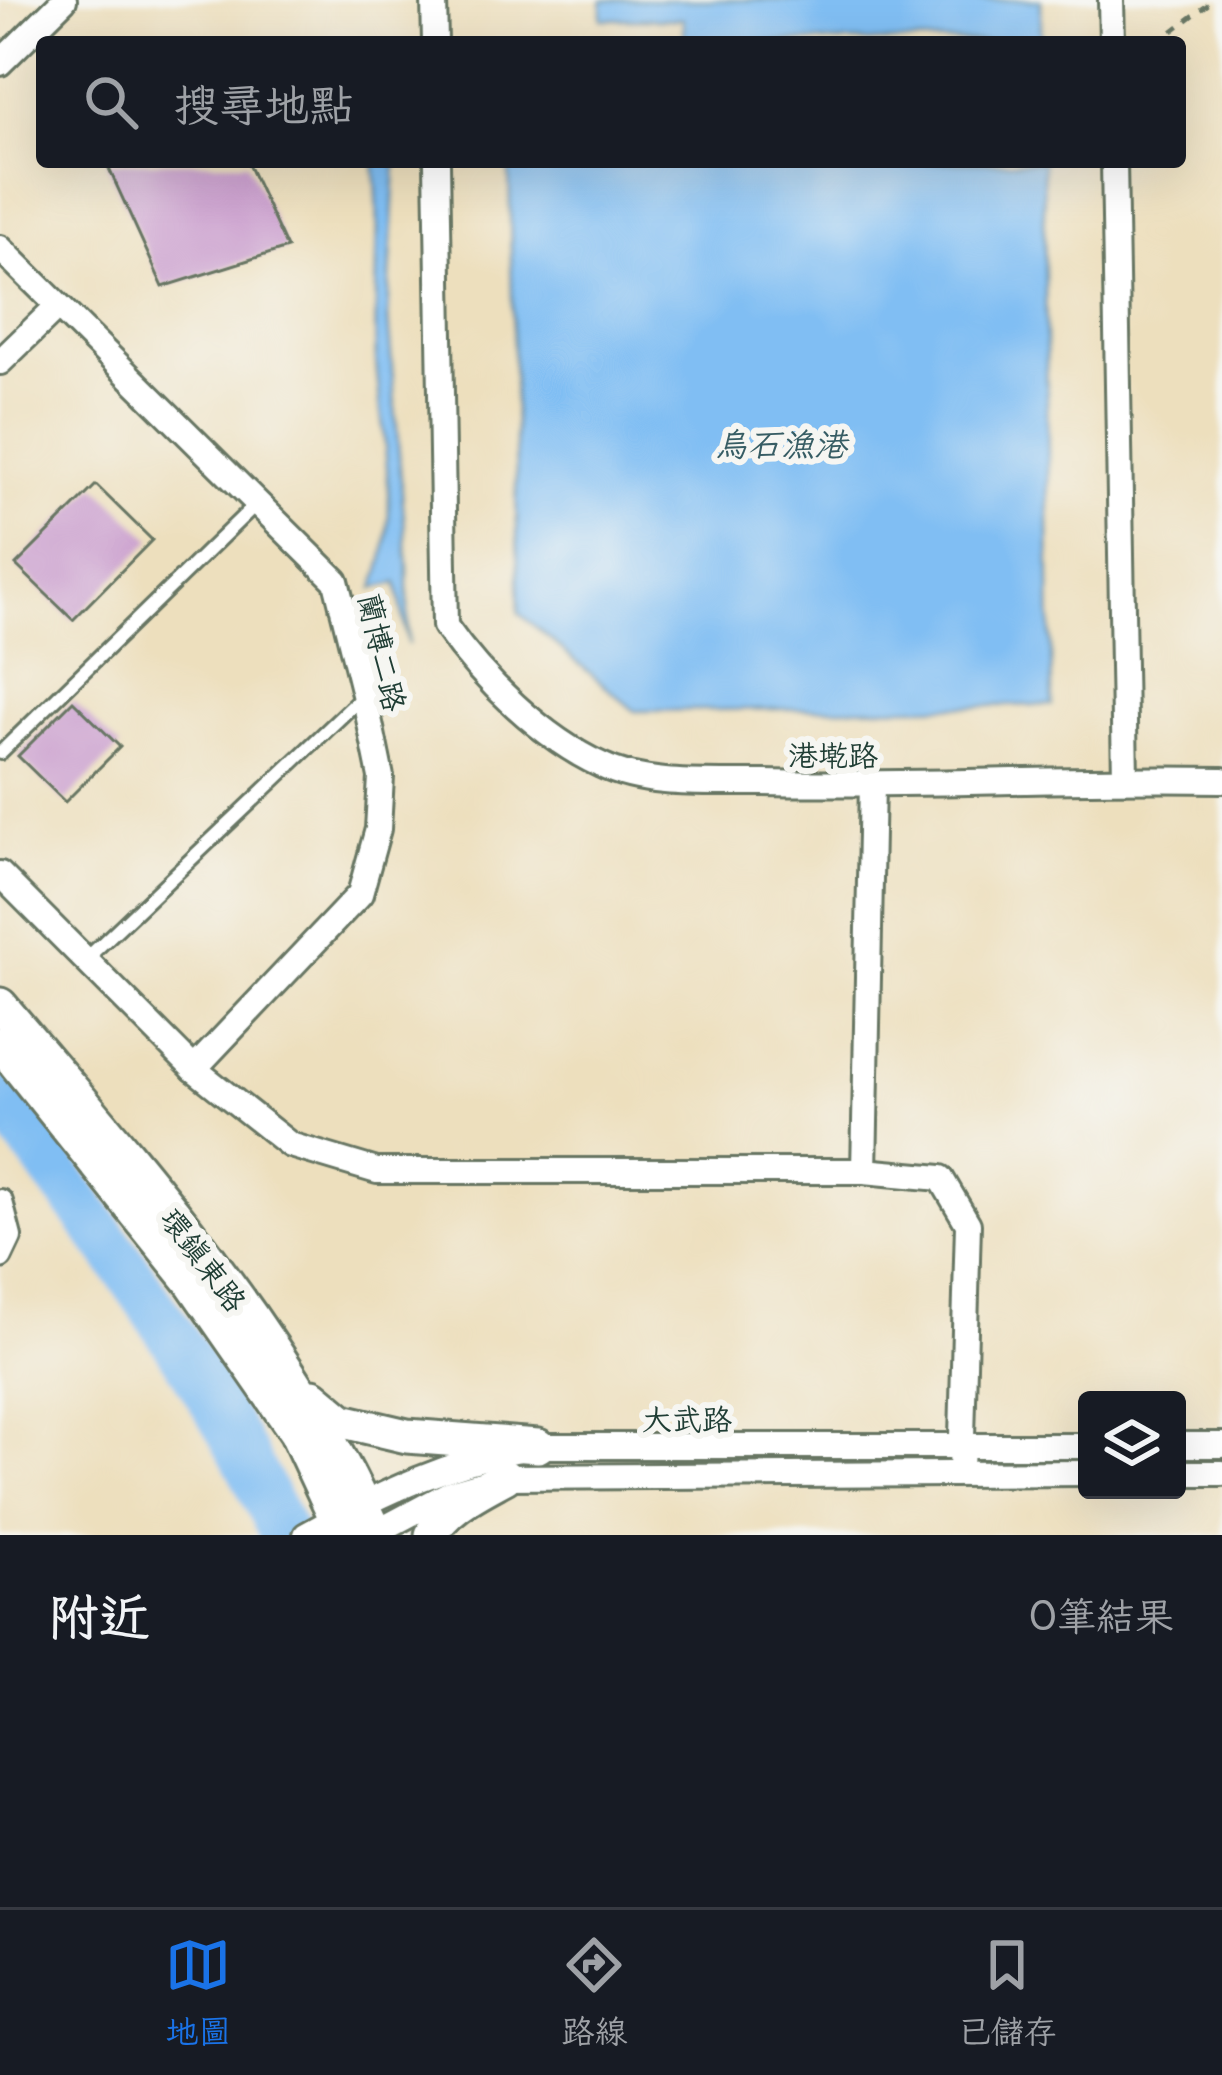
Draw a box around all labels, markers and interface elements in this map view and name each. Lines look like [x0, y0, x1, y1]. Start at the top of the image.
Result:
search box [36, 36, 1186, 168]
text: 搜尋地點 [174, 68, 354, 136]
icon: search [78, 69, 144, 135]
water label: 烏石漁港 [715, 417, 850, 467]
street label: 蘭博二路 [349, 588, 419, 716]
street label: 港墘路 [788, 731, 878, 776]
street label: 環鎮東路 [151, 1198, 259, 1320]
map controls [1078, 1391, 1186, 1499]
button: layers [1078, 1391, 1186, 1499]
street label: 大武路 [642, 1395, 732, 1440]
text: 附近 [48, 1575, 150, 1652]
text: 0筆結果 [1028, 1584, 1174, 1643]
tab: 地圖 [165, 1932, 231, 2054]
tab: 路線 [561, 1932, 627, 2054]
tab: 已儲存 [958, 1932, 1057, 2054]

